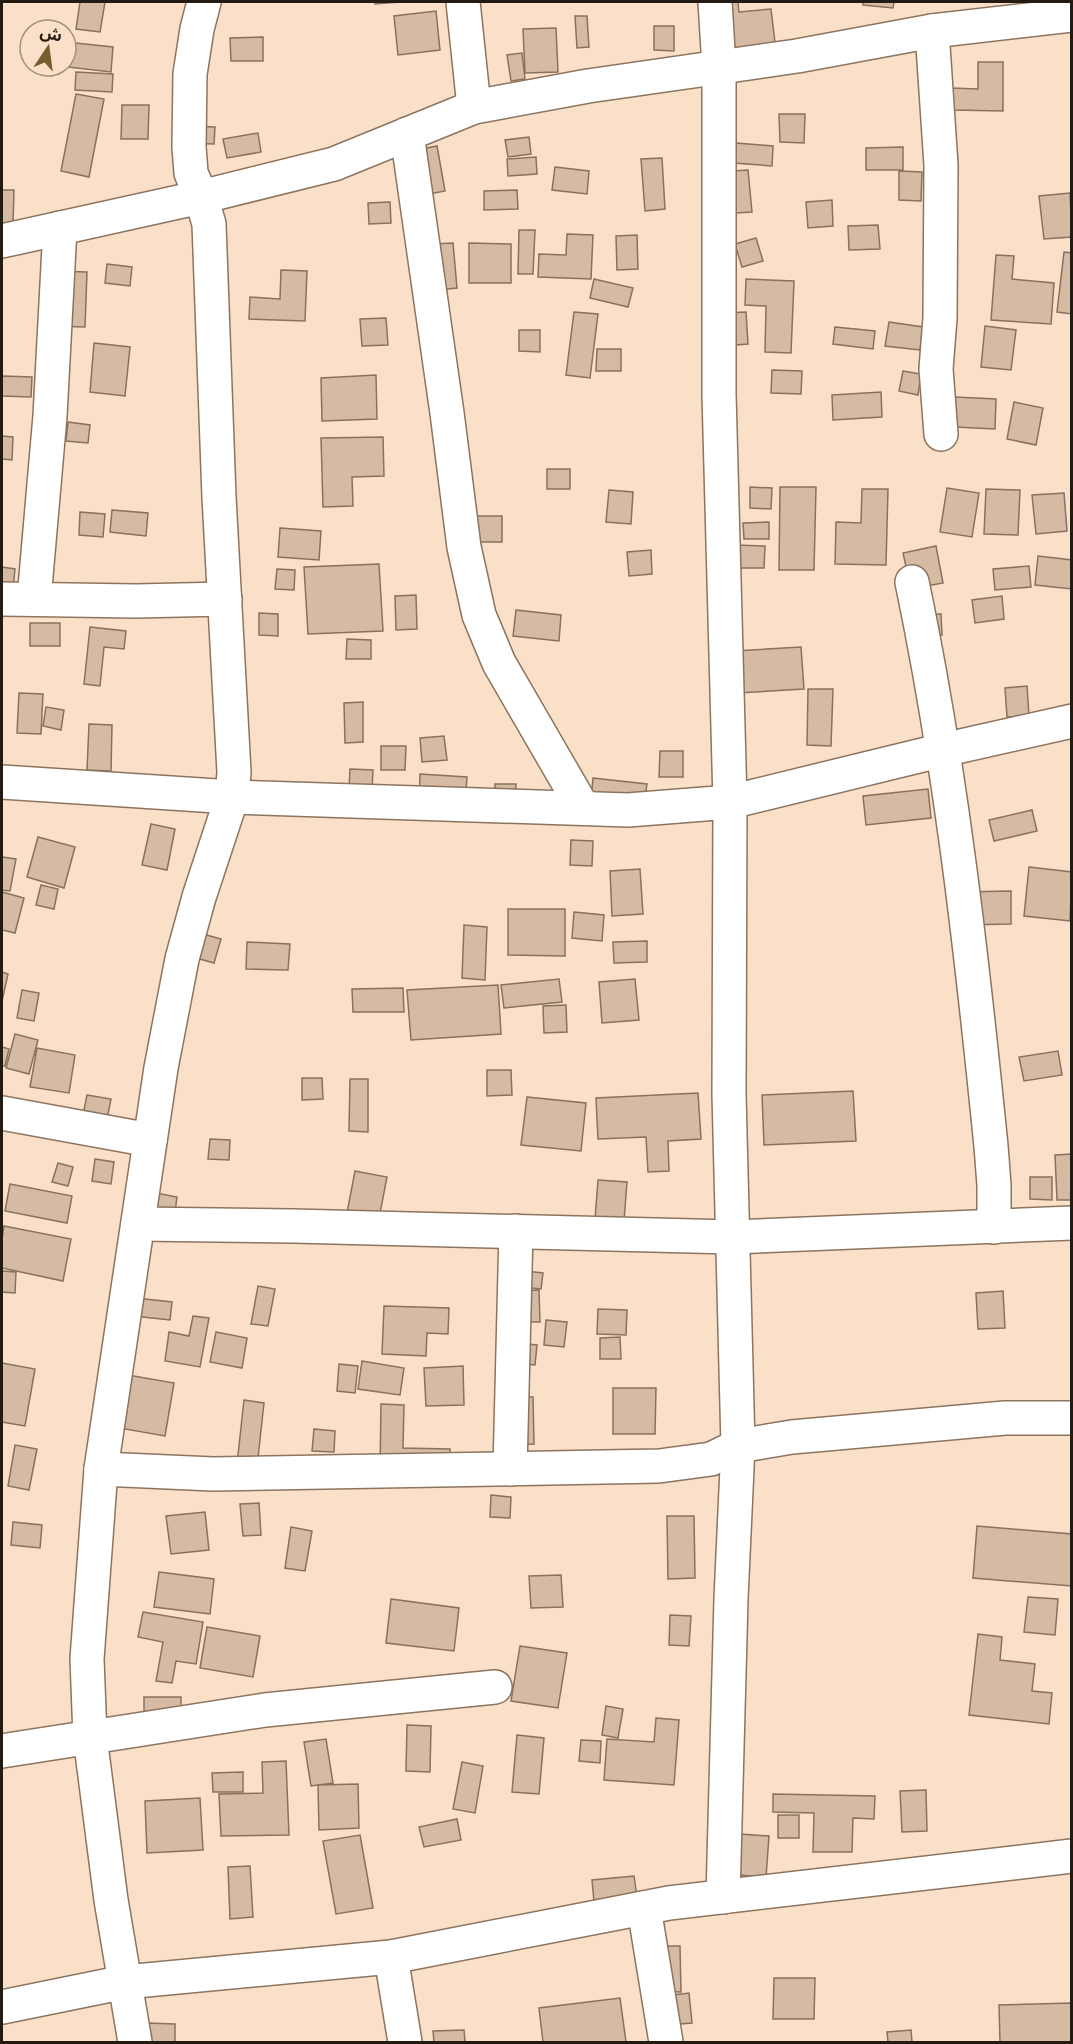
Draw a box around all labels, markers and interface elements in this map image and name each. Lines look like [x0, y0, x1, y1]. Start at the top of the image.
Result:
north arrow [18, 18, 78, 78]
text: ش [38, 24, 64, 46]

